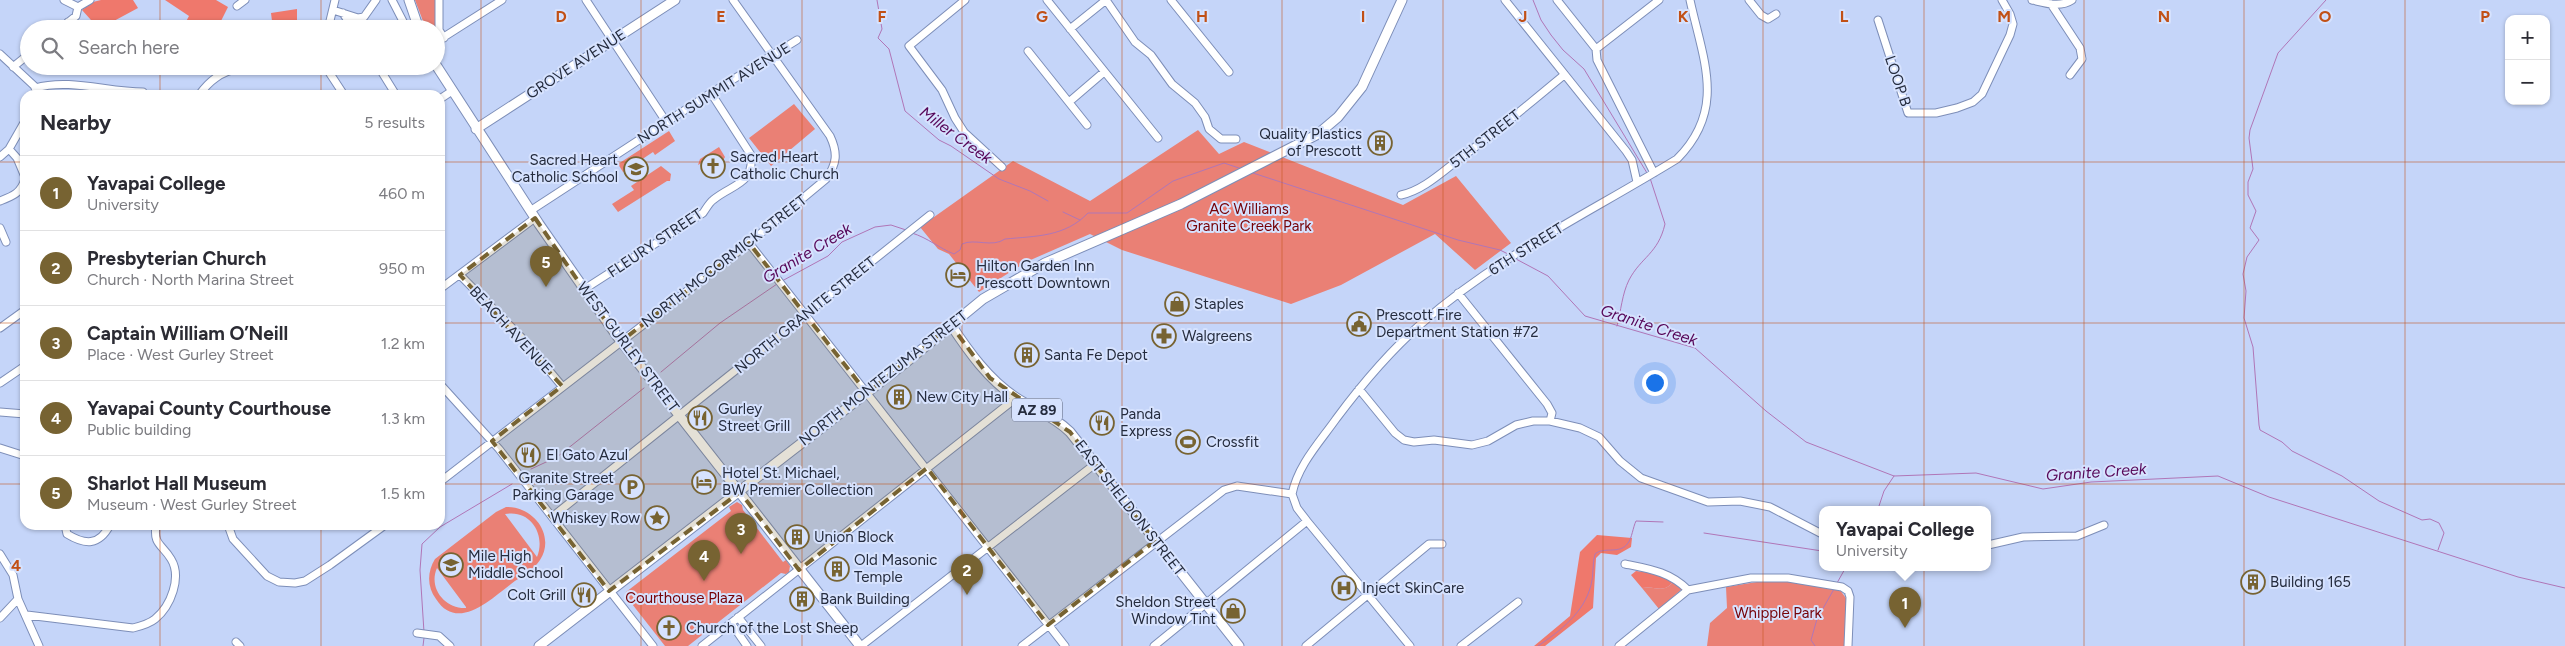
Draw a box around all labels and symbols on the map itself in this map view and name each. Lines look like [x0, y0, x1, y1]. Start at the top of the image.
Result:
text: D [555, 7, 567, 26]
text: E [716, 7, 726, 26]
text: F [878, 7, 887, 26]
text: G [1036, 7, 1048, 26]
text: H [1196, 7, 1208, 26]
text: I [1361, 7, 1365, 26]
text: J [1519, 7, 1527, 26]
text: K [1678, 7, 1689, 26]
text: L [1840, 7, 1849, 26]
text: M [1997, 7, 2011, 26]
text: N [2158, 7, 2170, 26]
text: O [2319, 7, 2332, 26]
text: P [2480, 7, 2490, 26]
street label: GROVE AVENUE [523, 25, 629, 103]
street label: NORTH SUMMIT AVENUE [634, 38, 794, 148]
street label: LOOP B [1881, 53, 1915, 109]
water label: Miller Creek [916, 102, 997, 168]
street label: 5TH STREET [1446, 105, 1525, 172]
place label: Quality Plastics of Prescott [1259, 125, 1362, 160]
building icon: Quality Plastics of Prescott [1367, 130, 1393, 156]
place label: Sacred Heart Catholic Church [730, 148, 839, 183]
place label: Sacred Heart Catholic School [512, 151, 618, 186]
church icon: Sacred Heart Catholic Church [700, 153, 726, 179]
school or university icon: Sacred Heart Catholic School [623, 156, 649, 182]
street label: NORTH MCCORMICK STREET [638, 191, 811, 331]
park label: AC Williams Granite Creek Park [1186, 200, 1312, 235]
street label: FLEURY STREET [604, 204, 706, 281]
water label: Granite Creek [759, 218, 856, 287]
street label: 6TH STREET [1485, 219, 1567, 279]
pin: 5 [530, 246, 562, 287]
street label: NORTH GRANITE STREET [731, 252, 880, 377]
place label: Hilton Garden Inn Prescott Downtown [976, 257, 1110, 292]
hotel icon: Hilton Garden Inn Prescott Downtown [945, 262, 971, 288]
street label: WEST GURLEY STREET [573, 278, 683, 416]
street label: BEACH AVENUE [466, 282, 556, 378]
shop icon: Staples [1164, 291, 1190, 317]
place label: Staples [1194, 295, 1244, 313]
water label: Granite Creek [1598, 300, 1701, 350]
street label: NORTH MONTEZUMA STREET [795, 306, 971, 449]
place label: Prescott Fire Department Station #72 [1376, 306, 1539, 341]
public building icon: Prescott Fire Department Station #72 [1346, 311, 1372, 337]
pharmacy icon: Walgreens [1151, 323, 1177, 349]
place label: Walgreens [1182, 327, 1252, 345]
building icon: Santa Fe Depot [1014, 342, 1040, 368]
place label: Santa Fe Depot [1044, 346, 1148, 364]
your location [1642, 370, 1668, 396]
building icon: New City Hall [886, 384, 912, 410]
place label: New City Hall [916, 388, 1008, 406]
road number: AZ 89 [1012, 398, 1062, 422]
place label: Gurley Street Grill [718, 400, 790, 435]
restaurant icon: Gurley Street Grill [687, 405, 713, 431]
place label: Panda Express [1120, 405, 1172, 440]
restaurant icon: Panda Express [1089, 410, 1115, 436]
sports icon: Crossfit [1175, 429, 1201, 455]
place label: Crossfit [1206, 433, 1260, 451]
street label: EAST SHELDON STREET [1071, 436, 1189, 580]
restaurant icon: El Gato Azul [515, 442, 541, 468]
place label: El Gato Azul [546, 446, 628, 464]
water label: Granite Creek [2045, 459, 2148, 485]
place label: Hotel St. Michael, BW Premier Collection [722, 464, 873, 499]
place label: Granite Street Parking Garage [512, 469, 614, 504]
hotel icon: Hotel St. Michael, BW Premier Collection [691, 469, 717, 495]
parking icon: Granite Street Parking Garage [619, 474, 645, 500]
place icon: Whiskey Row [644, 505, 670, 531]
place label: Whiskey Row [550, 509, 640, 527]
pin: 3 [725, 513, 757, 554]
building icon: Union Block [784, 524, 810, 550]
place label: Union Block [814, 528, 895, 546]
pin: 4 [688, 540, 720, 581]
place label: Mile High Middle School [468, 547, 563, 582]
place label: Old Masonic Temple [854, 551, 937, 586]
school or university icon: Mile High Middle School [438, 552, 464, 578]
pin: 2 [951, 554, 983, 595]
text: 4 [11, 556, 21, 575]
building icon: Old Masonic Temple [824, 556, 850, 582]
building icon: Building 165 [2240, 569, 2266, 595]
place label: Building 165 [2270, 573, 2351, 591]
hospital icon: Inject SkinCare [1331, 575, 1357, 601]
place label: Inject SkinCare [1362, 579, 1464, 597]
restaurant icon: Colt Grill [571, 582, 597, 608]
place label: Colt Grill [507, 586, 566, 604]
building icon: Bank Building [789, 586, 815, 612]
pin: 1 [1889, 587, 1921, 628]
park label: Courthouse Plaza [625, 589, 743, 607]
place label: Bank Building [820, 590, 910, 608]
place label: Sheldon Street Window Tint [1115, 593, 1216, 628]
shop icon: Sheldon Street Window Tint [1220, 598, 1246, 624]
park label: Whipple Park [1734, 604, 1823, 622]
church icon: Church of the Lost Sheep [656, 615, 682, 641]
place label: Church of the Lost Sheep [686, 619, 859, 637]

